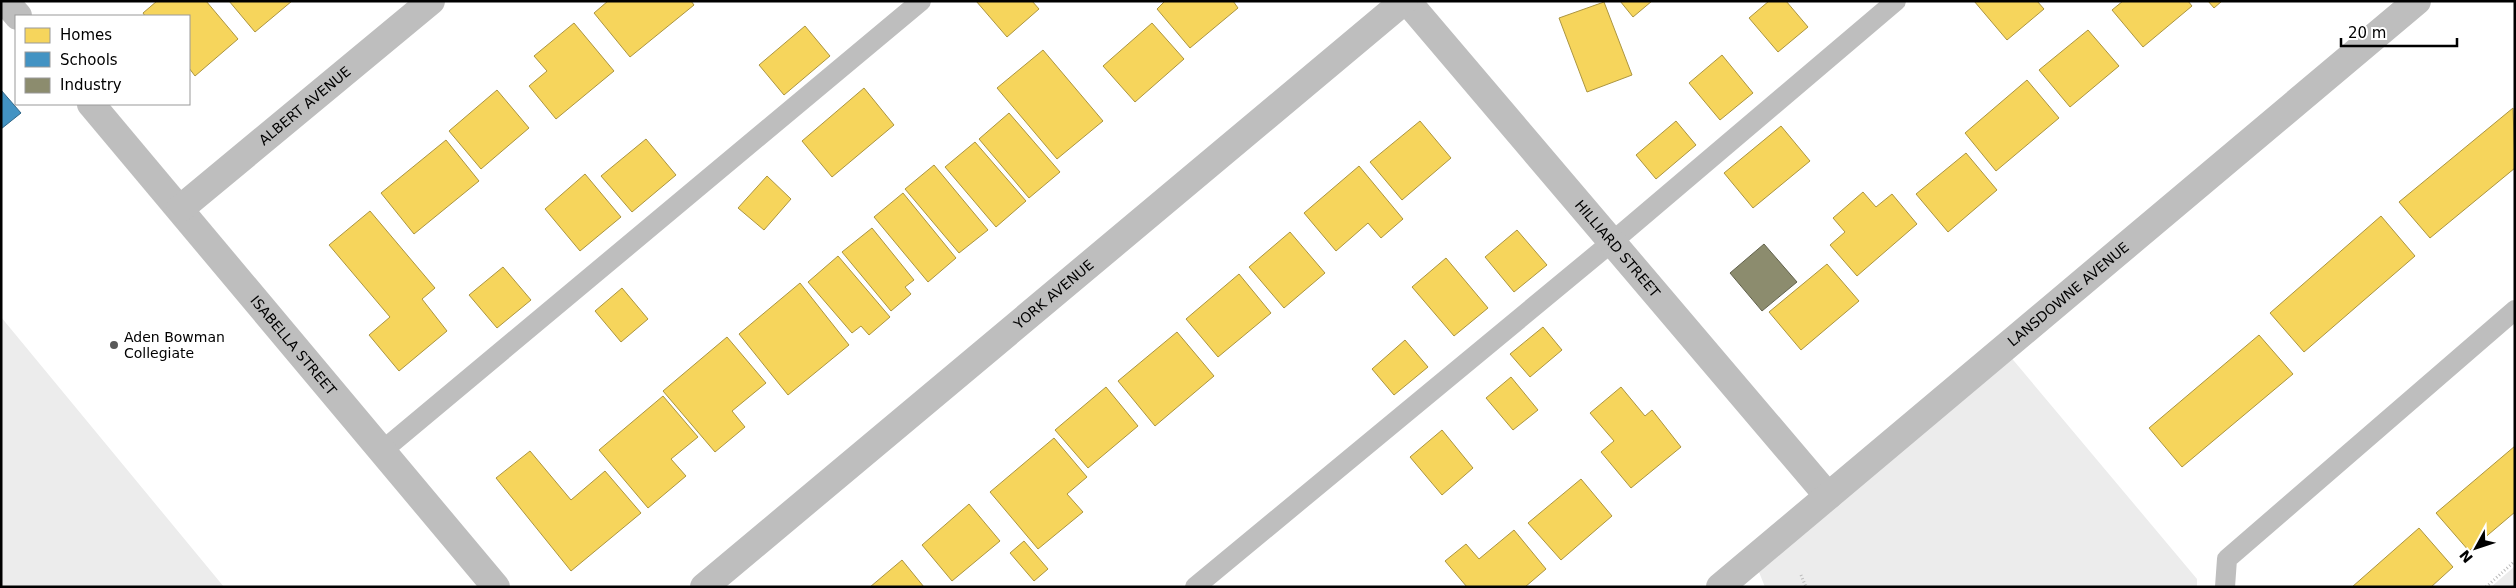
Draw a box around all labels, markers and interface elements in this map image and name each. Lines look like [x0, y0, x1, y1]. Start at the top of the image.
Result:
legend [15, 15, 190, 105]
scale bar [2341, 15, 2457, 47]
text: 20 m [2348, 24, 2386, 42]
text: Homes [60, 26, 112, 44]
text: Schools [60, 51, 118, 69]
street label: ALBERT AVENUE [256, 63, 354, 148]
text: Industry [60, 76, 122, 94]
street label: HILLIARD STREET [1572, 197, 1664, 301]
street label: LANSDOWNE AVENUE [2004, 239, 2132, 350]
street label: YORK AVENUE [1010, 256, 1097, 333]
street label: ISABELLA STREET [247, 292, 340, 399]
place label: Aden Bowman Collegiate [124, 329, 225, 361]
marker: Aden Bowman Collegiate [108, 339, 120, 351]
north arrow [2451, 523, 2501, 573]
text: N [2456, 547, 2476, 566]

